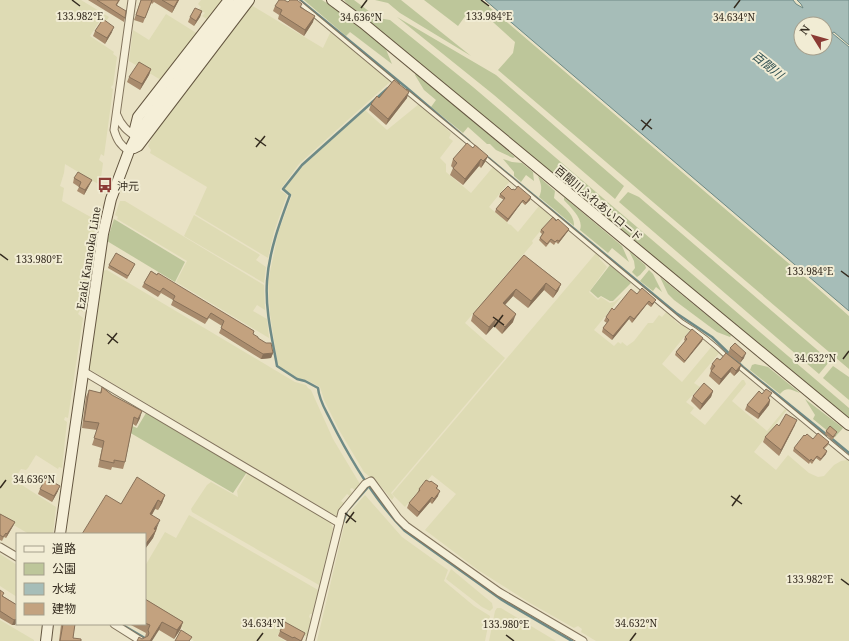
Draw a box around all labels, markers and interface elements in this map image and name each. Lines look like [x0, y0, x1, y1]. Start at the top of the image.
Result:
text: 133.982°E [57, 9, 103, 23]
text: 133.984°E [466, 9, 512, 23]
text: 34.636°N [340, 10, 382, 24]
text: 34.634°N [713, 10, 755, 24]
north arrow [793, 16, 833, 56]
text: N [796, 21, 813, 38]
water label: 百間川 [749, 47, 789, 84]
street label: 百間川ふれあいロード [552, 162, 646, 244]
bus stop icon: 沖元 [96, 176, 114, 194]
place label: 沖元 [117, 178, 139, 193]
street label: Ezaki Kanaoka Line [72, 205, 104, 310]
text: 133.980°E [16, 252, 62, 266]
text: 133.984°E [787, 264, 833, 278]
text: 34.632°N [794, 351, 836, 365]
text: 34.636°N [13, 472, 55, 486]
legend [16, 533, 146, 625]
text: 道路 [52, 540, 76, 557]
text: 公園 [52, 560, 76, 577]
text: 133.982°E [787, 572, 833, 586]
text: 水域 [52, 580, 76, 597]
text: 建物 [52, 600, 76, 617]
text: 34.634°N [242, 616, 284, 630]
text: 34.632°N [615, 616, 657, 630]
text: 133.980°E [483, 617, 529, 631]

